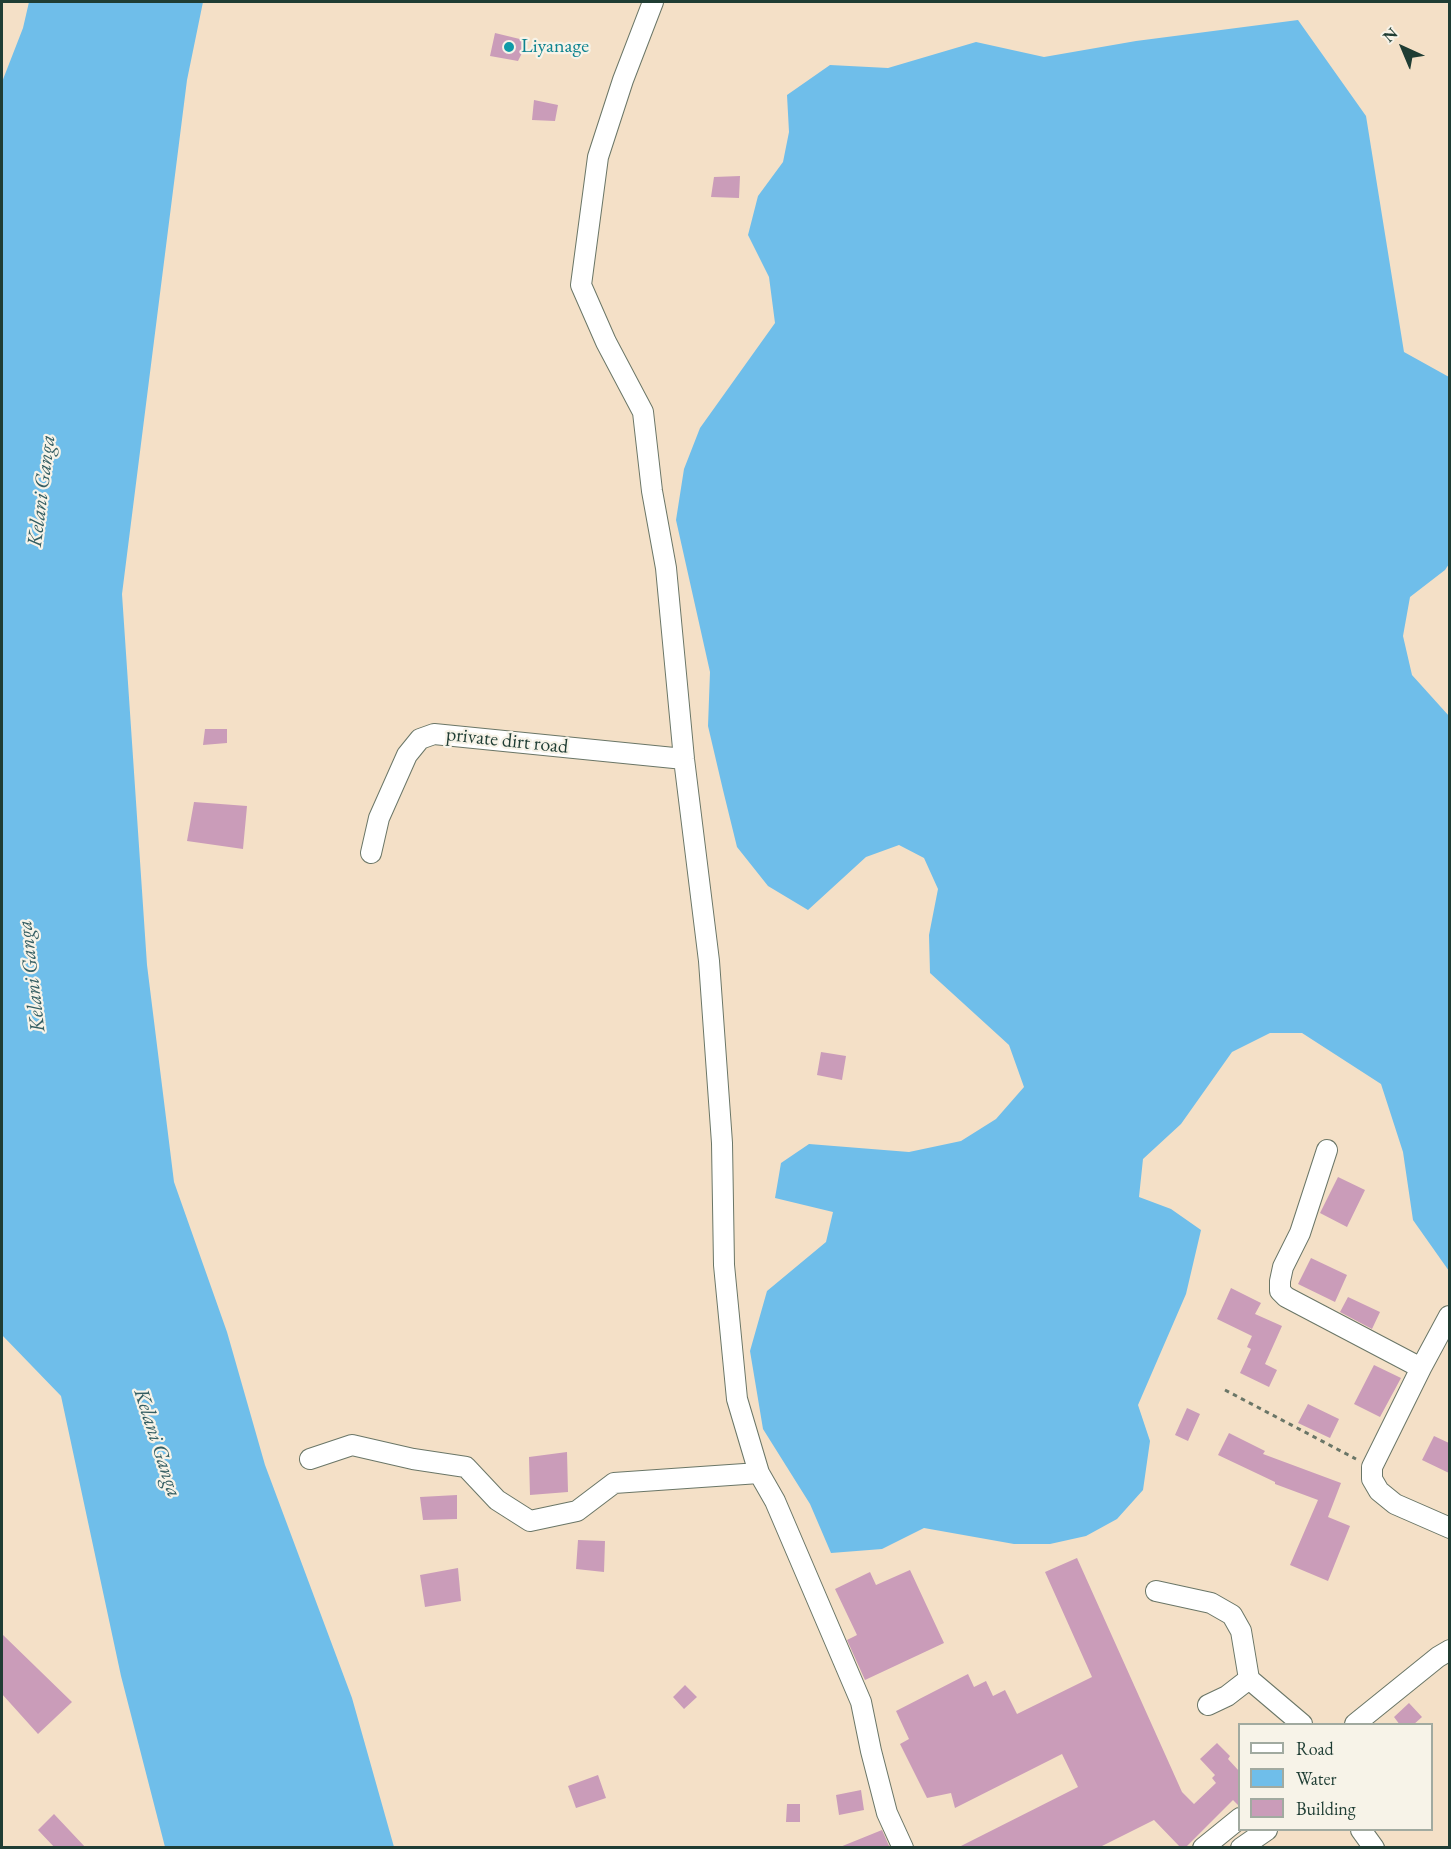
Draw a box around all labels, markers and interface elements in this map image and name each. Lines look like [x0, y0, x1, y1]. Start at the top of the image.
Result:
north arrow [1373, 18, 1433, 78]
text: N [1378, 23, 1402, 47]
place label: Liyanage [521, 35, 589, 59]
marker: Liyanage [502, 40, 516, 54]
water label: Kelani Ganga [23, 434, 61, 548]
street label: private dirt road [445, 723, 569, 759]
water label: Kelani Ganga [13, 919, 51, 1033]
water label: Kelani Ganga [128, 1386, 186, 1500]
legend [1238, 1723, 1433, 1831]
text: Road [1296, 1737, 1334, 1760]
text: Water [1296, 1767, 1337, 1790]
text: Building [1296, 1797, 1356, 1820]

